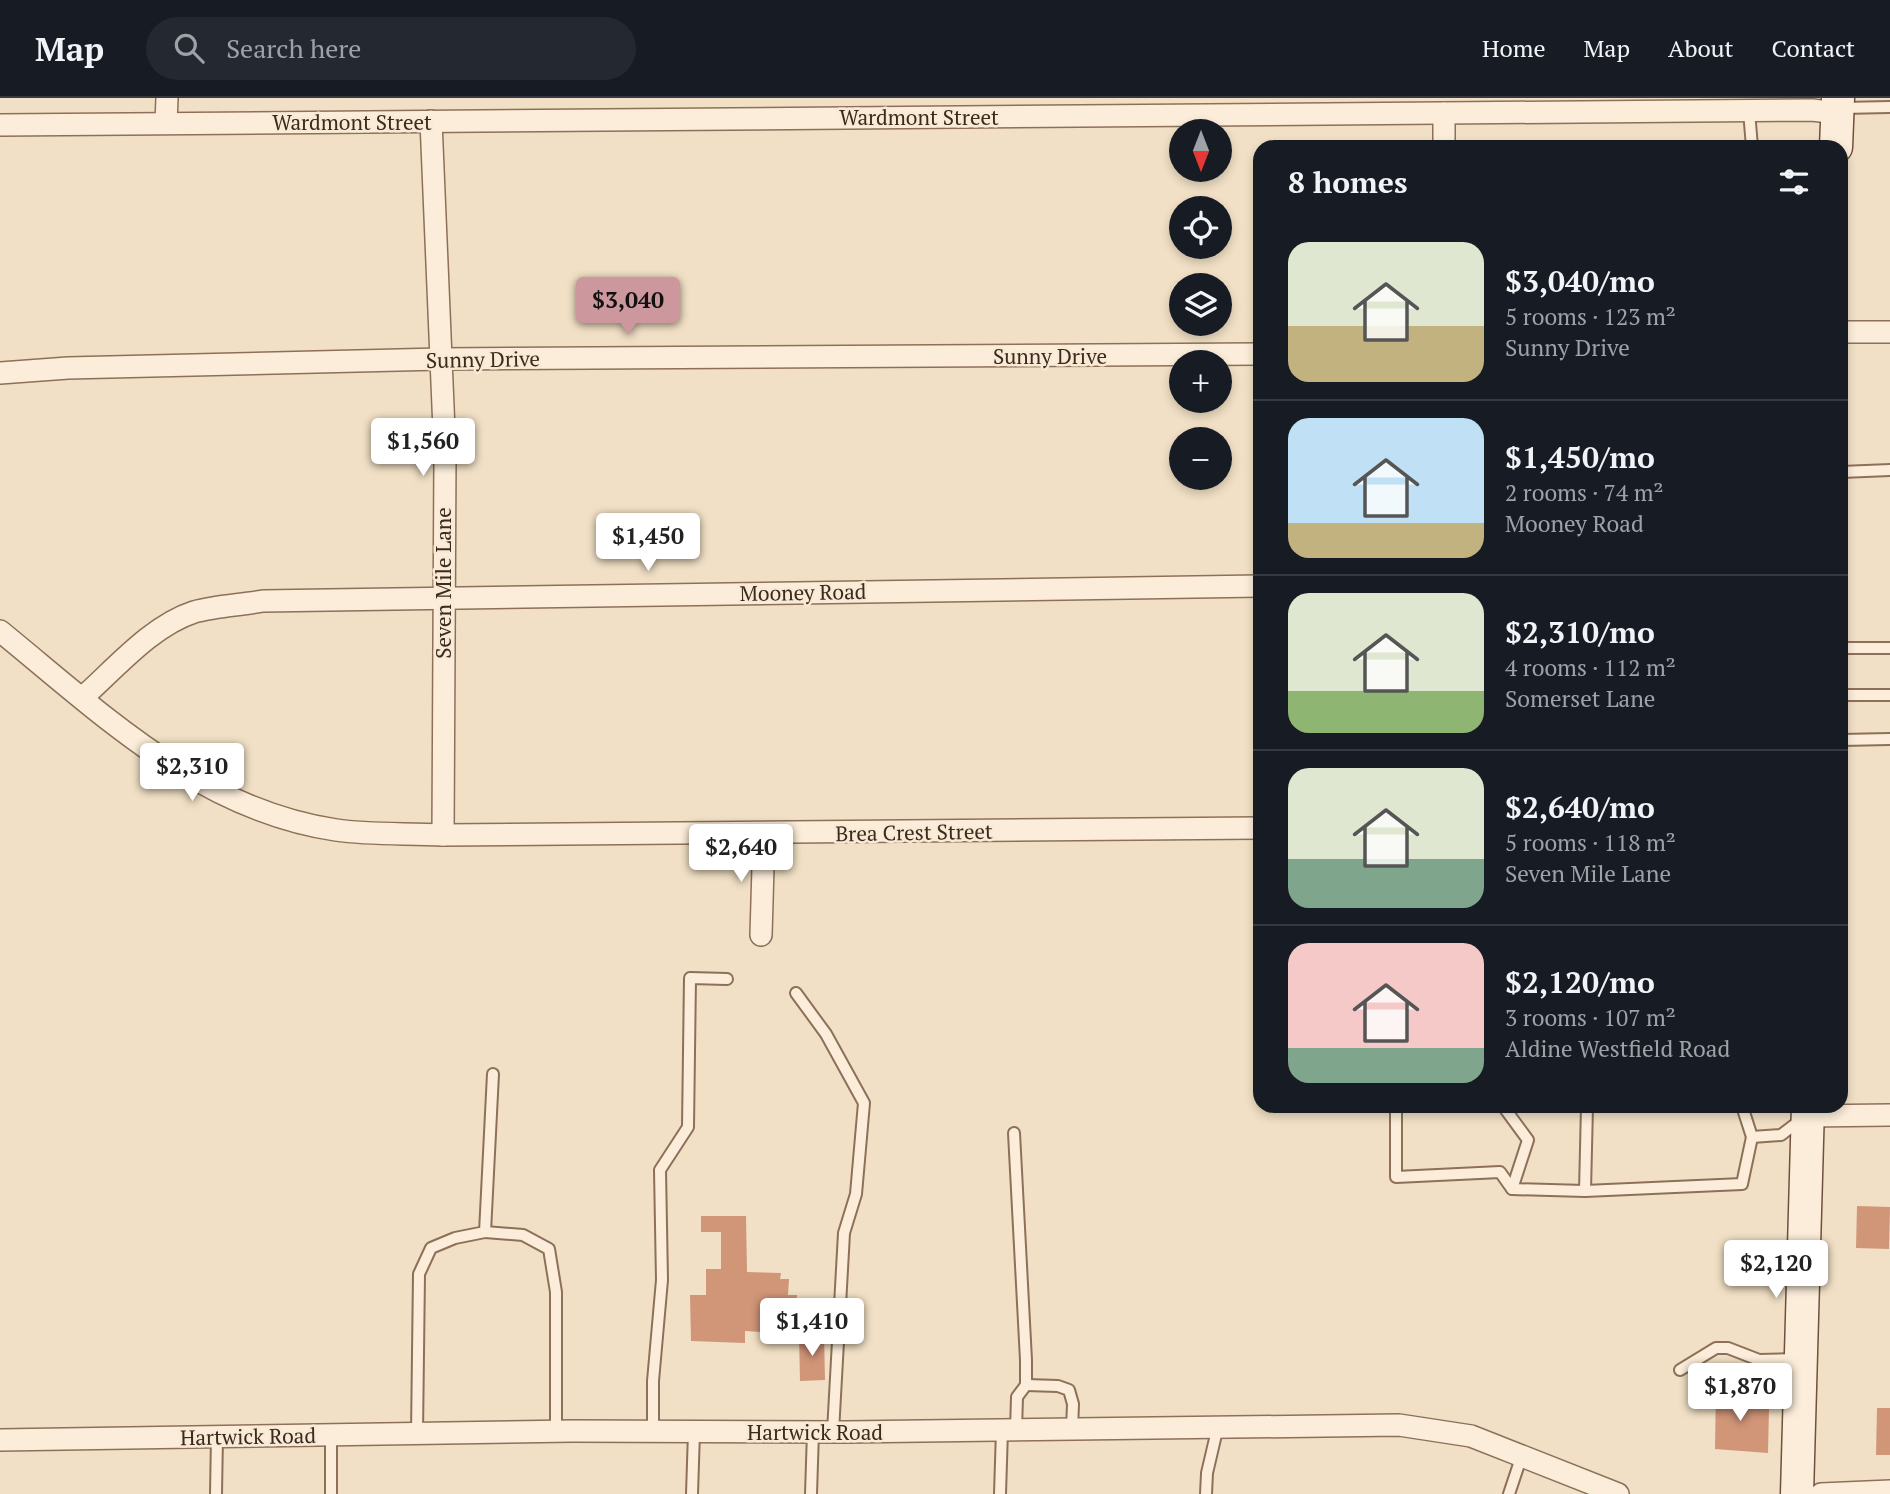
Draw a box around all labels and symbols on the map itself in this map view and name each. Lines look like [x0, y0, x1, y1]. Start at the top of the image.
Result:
street label: Wardmont Street [839, 103, 999, 131]
street label: Wardmont Street [272, 108, 432, 136]
north arrow [1169, 119, 1232, 182]
pin: $3,040 [571, 278, 685, 337]
street label: Sunny Drive [993, 342, 1107, 370]
street label: Sunny Drive [426, 344, 540, 374]
pin: $1,560 [366, 418, 480, 478]
street label: Seven Mile Lane [429, 507, 457, 659]
pin: $1,450 [591, 514, 705, 573]
street label: Mooney Road [739, 577, 867, 607]
pin: $2,310 [135, 744, 249, 803]
street label: Brea Crest Street [835, 817, 993, 847]
pin: $2,640 [684, 824, 798, 884]
pin: $2,120 [1719, 1240, 1833, 1300]
pin: $1,410 [755, 1298, 869, 1358]
pin: $1,870 [1683, 1364, 1797, 1423]
street label: Hartwick Road [747, 1418, 883, 1446]
street label: Hartwick Road [180, 1421, 317, 1451]

